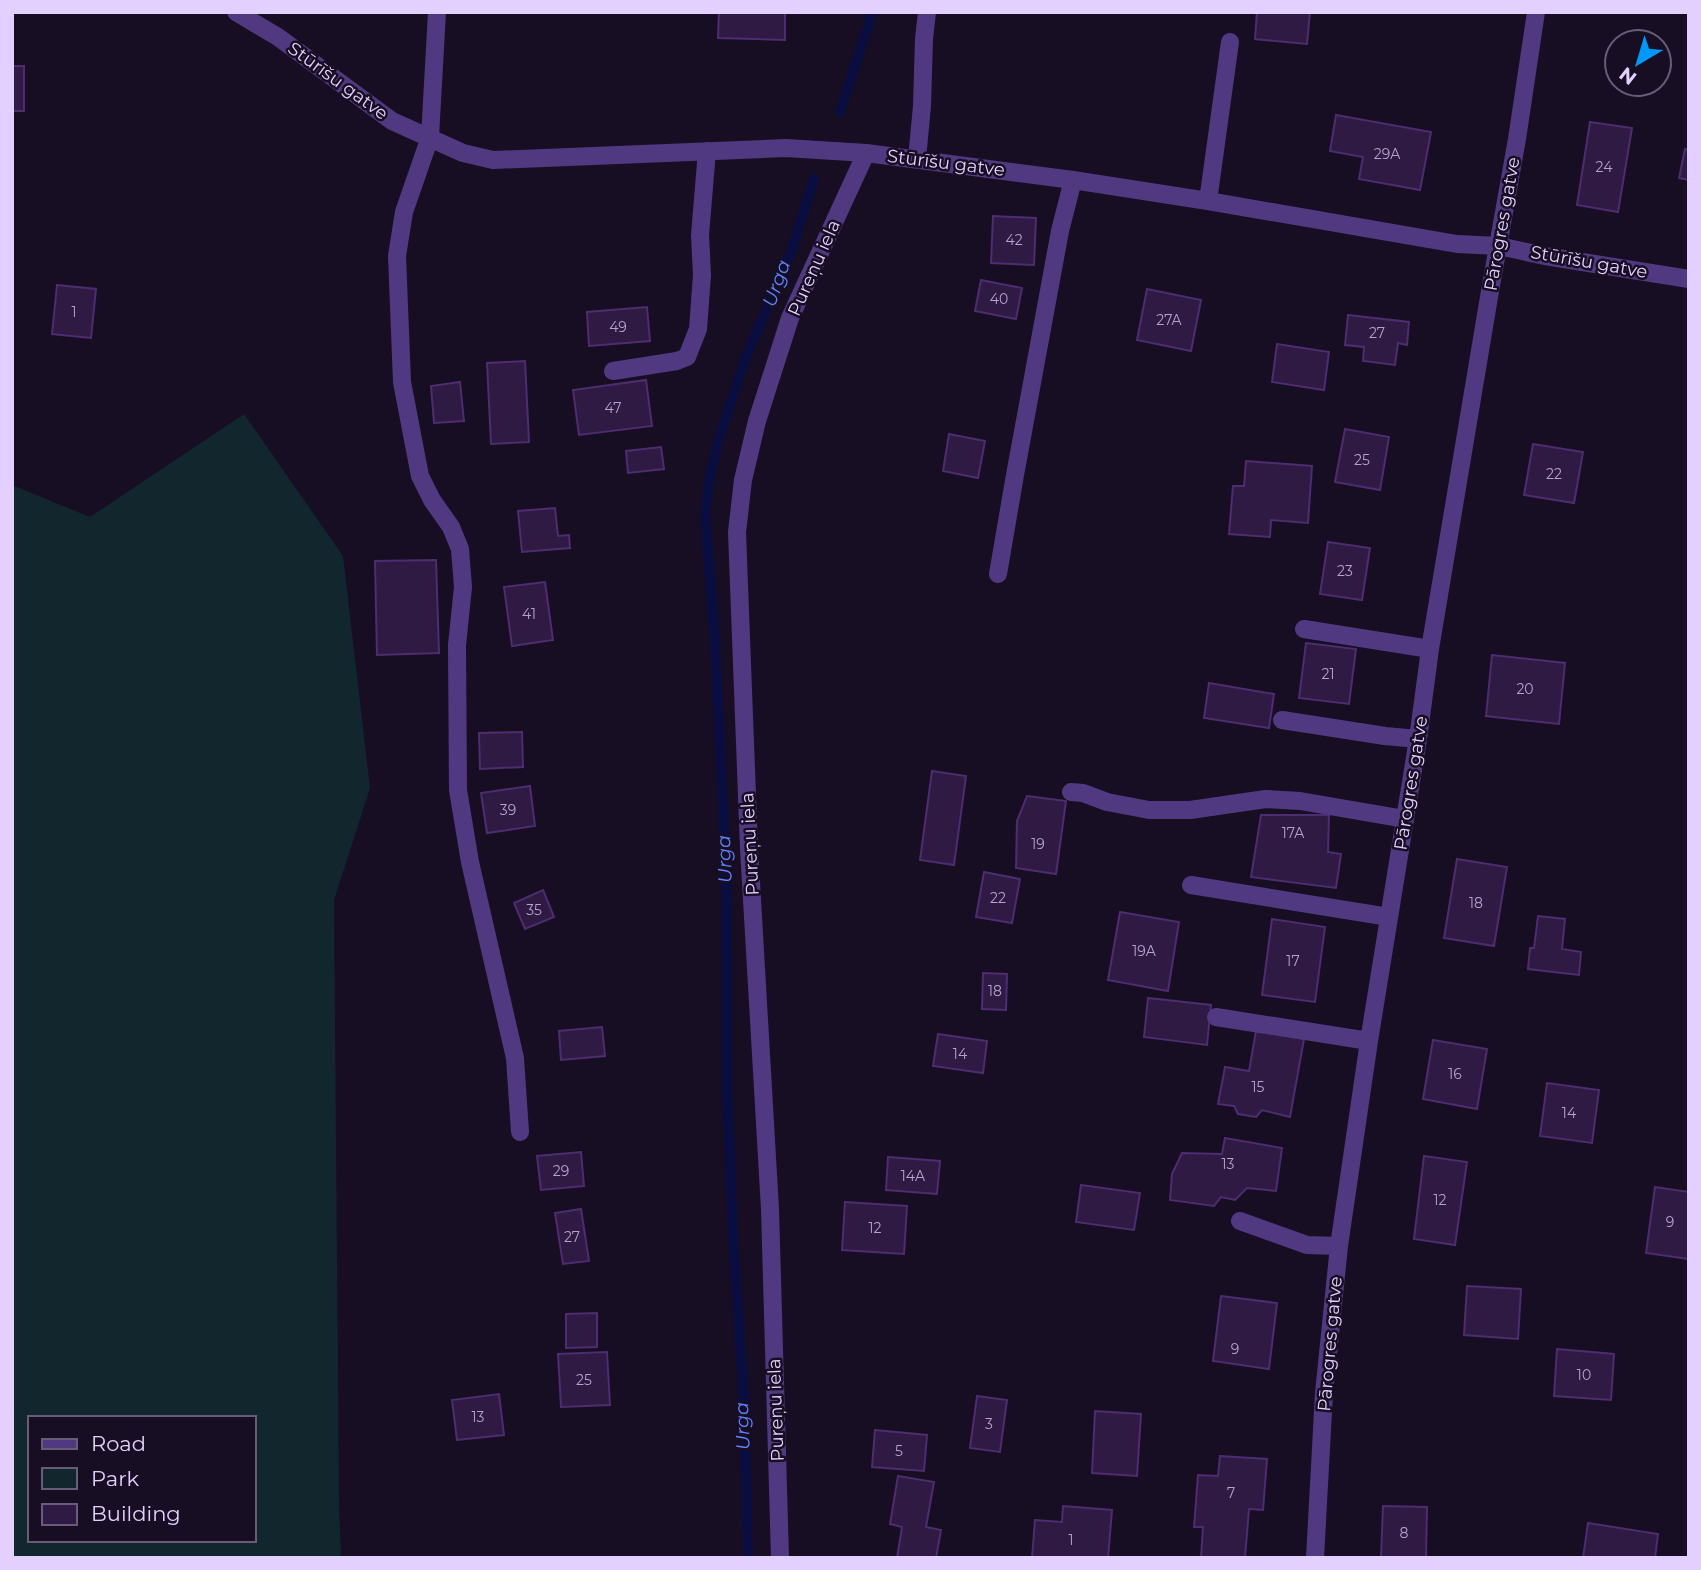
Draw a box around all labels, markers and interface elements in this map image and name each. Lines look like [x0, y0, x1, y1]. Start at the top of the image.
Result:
north arrow [1603, 28, 1673, 98]
street label: Stūrīšu gatve [284, 37, 392, 125]
text: N [1615, 62, 1641, 90]
street label: Stūrīšu gatve [886, 145, 1006, 181]
house number: 29A [1374, 145, 1401, 163]
street label: Pārogres gatve [1479, 155, 1525, 293]
house number: 24 [1596, 158, 1613, 176]
street label: Pureņu iela [783, 216, 846, 320]
house number: 42 [1005, 231, 1023, 249]
street label: Stūrīšu gatve [1529, 241, 1649, 283]
water label: Urga [757, 257, 796, 310]
house number: 40 [990, 290, 1008, 308]
house number: 1 [71, 303, 77, 321]
house number: 27A [1156, 311, 1183, 329]
house number: 49 [609, 318, 627, 336]
house number: 27 [1369, 324, 1385, 342]
house number: 47 [605, 399, 621, 417]
house number: 25 [1354, 451, 1370, 469]
house number: 22 [1546, 465, 1562, 483]
house number: 23 [1337, 562, 1353, 580]
house number: 41 [522, 605, 536, 623]
house number: 21 [1321, 665, 1335, 683]
house number: 20 [1516, 680, 1534, 698]
street label: Pārogres gatve [1390, 714, 1432, 852]
street label: Pureņu iela [736, 792, 765, 896]
house number: 39 [500, 801, 516, 819]
house number: 17A [1282, 824, 1305, 842]
water label: Urga [712, 835, 737, 883]
house number: 19 [1031, 835, 1045, 853]
house number: 22 [990, 889, 1006, 907]
house number: 18 [1469, 894, 1483, 912]
house number: 35 [526, 901, 542, 919]
house number: 19A [1132, 942, 1157, 960]
house number: 17 [1286, 952, 1300, 970]
house number: 18 [988, 982, 1002, 1000]
house number: 14 [953, 1045, 968, 1063]
house number: 16 [1448, 1065, 1462, 1083]
house number: 15 [1252, 1078, 1265, 1096]
house number: 14 [1562, 1104, 1577, 1122]
house number: 13 [1222, 1155, 1235, 1173]
house number: 29 [553, 1162, 569, 1180]
house number: 14A [901, 1167, 926, 1185]
house number: 12 [1433, 1191, 1447, 1209]
house number: 9 [1666, 1213, 1674, 1231]
house number: 12 [868, 1219, 882, 1237]
house number: 27 [564, 1228, 580, 1246]
street label: Pārogres gatve [1313, 1275, 1347, 1413]
house number: 9 [1231, 1340, 1239, 1358]
street label: Pureņu iela [763, 1358, 790, 1462]
house number: 10 [1577, 1366, 1591, 1384]
house number: 25 [576, 1371, 592, 1389]
water label: Urga [730, 1402, 755, 1450]
house number: 13 [472, 1408, 485, 1426]
house number: 3 [985, 1415, 993, 1433]
legend [28, 1416, 256, 1542]
text: Road [91, 1431, 146, 1456]
house number: 5 [895, 1442, 903, 1460]
text: Park [91, 1466, 139, 1491]
house number: 7 [1227, 1484, 1235, 1502]
text: Building [91, 1501, 181, 1526]
house number: 8 [1400, 1524, 1409, 1542]
house number: 1 [1068, 1531, 1074, 1549]

